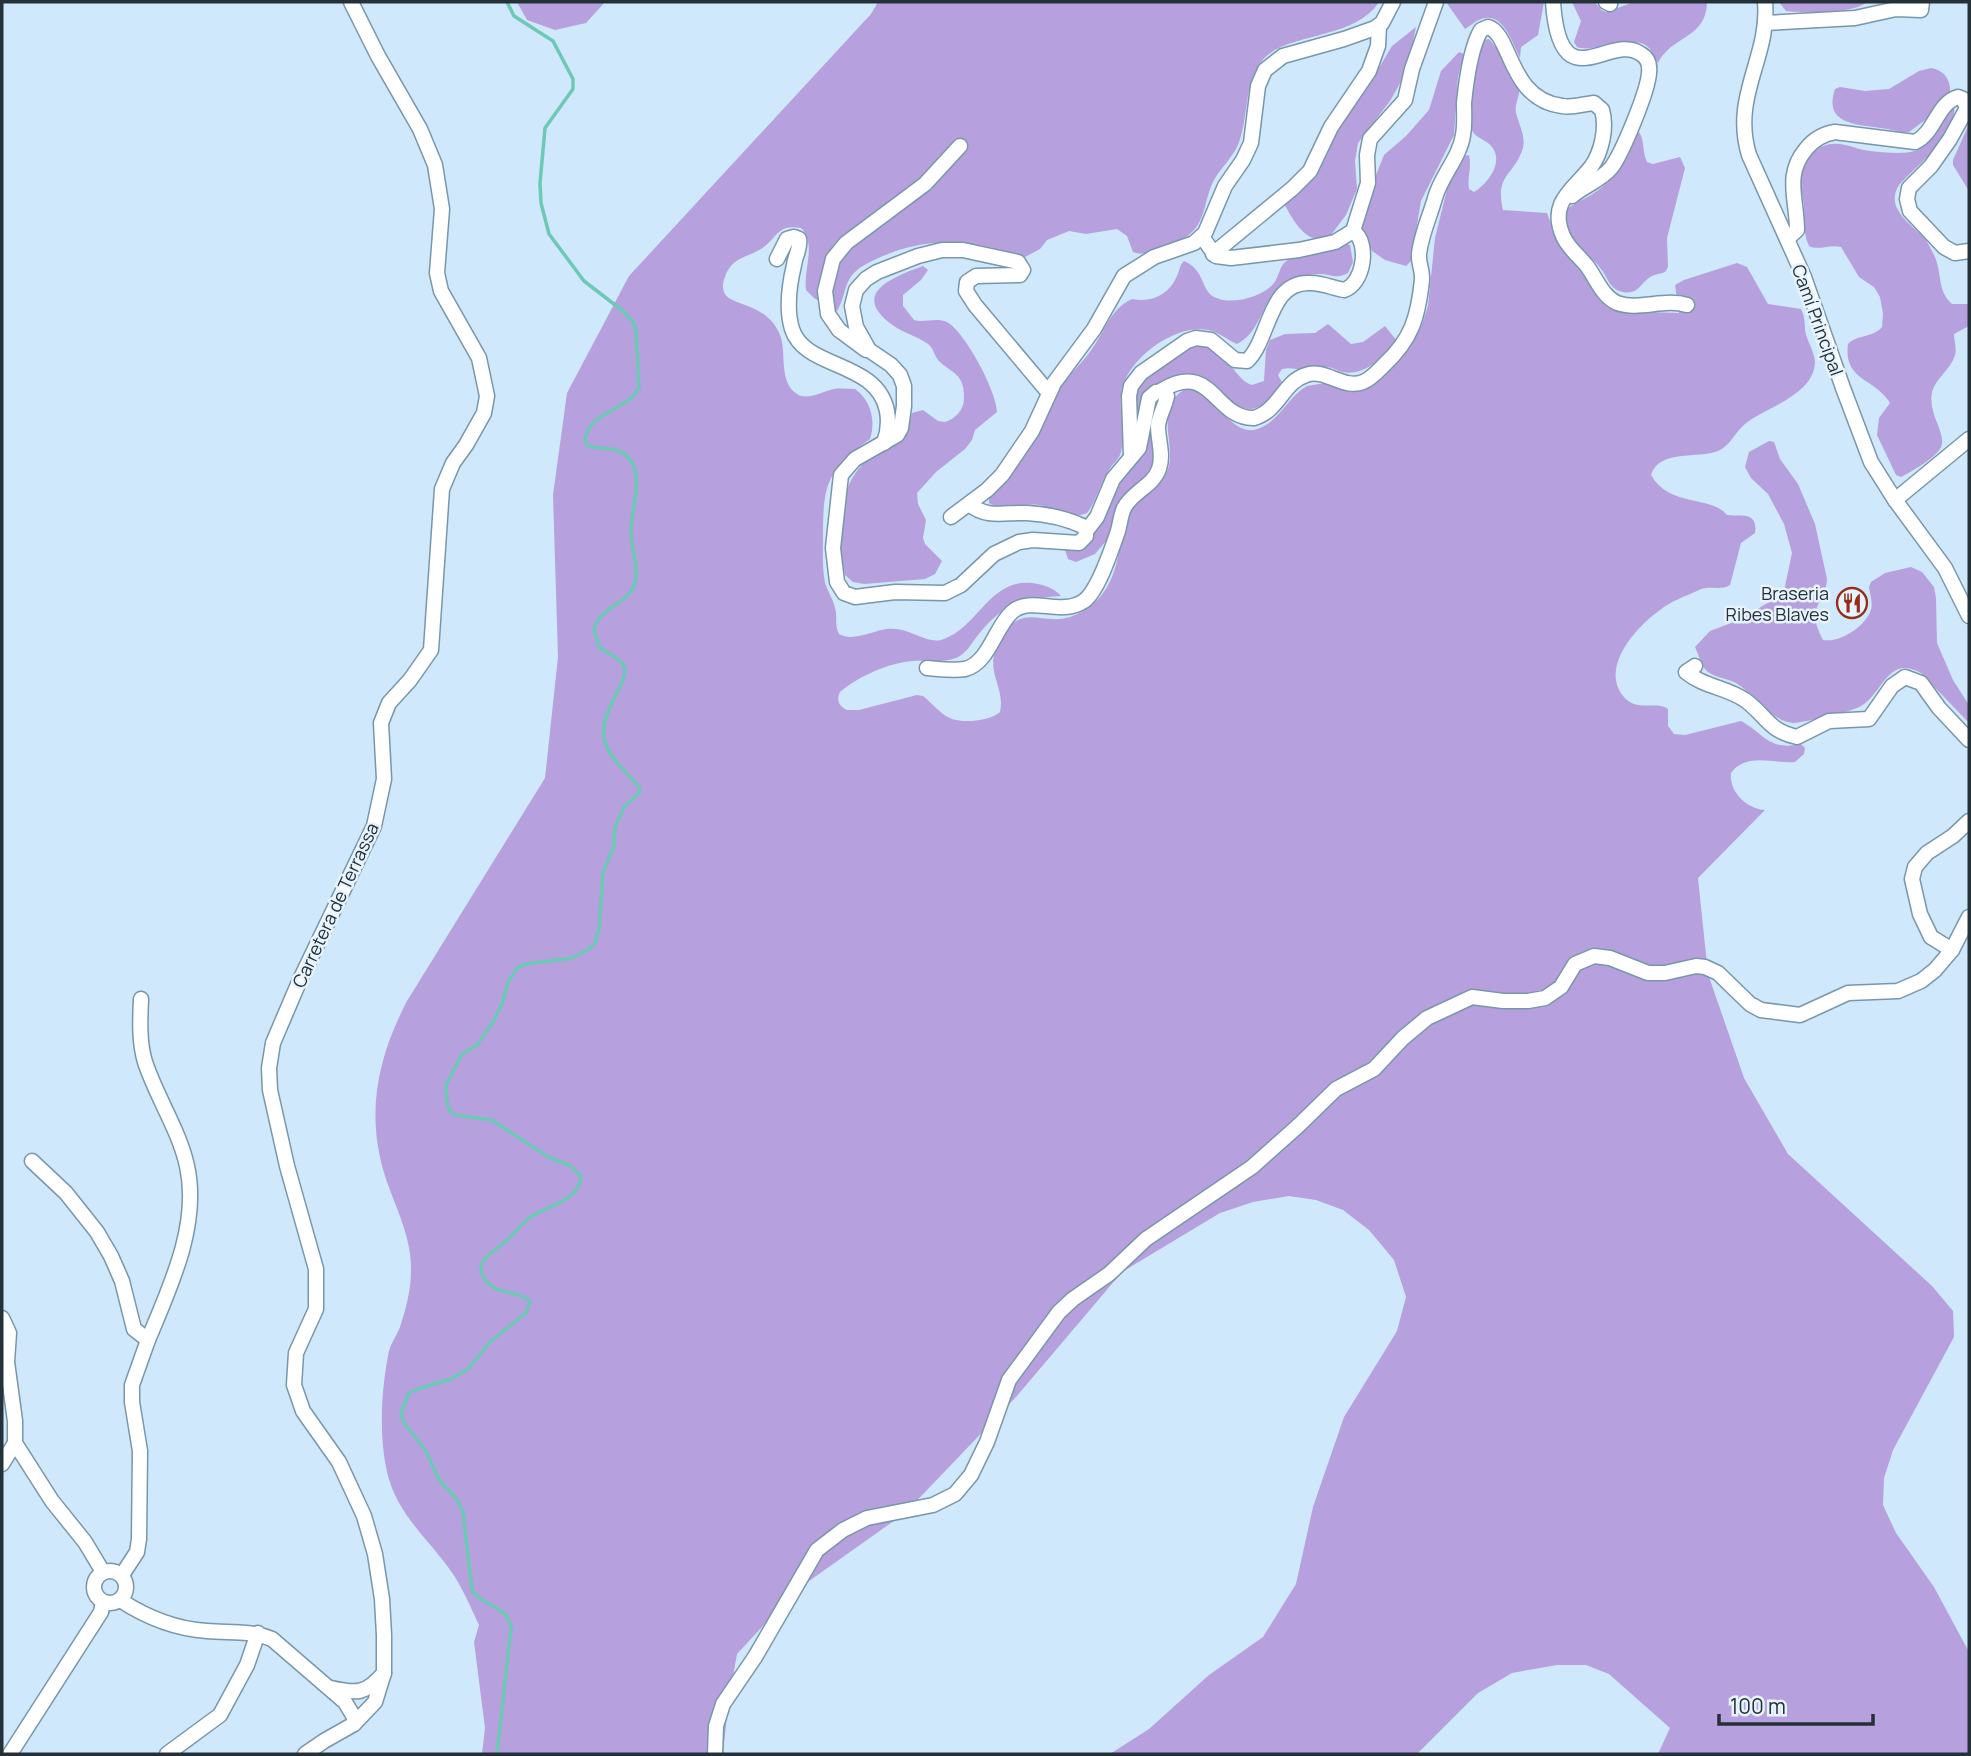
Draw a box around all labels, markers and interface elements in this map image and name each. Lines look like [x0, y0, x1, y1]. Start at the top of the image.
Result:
street label: Camí Principal [1787, 261, 1849, 379]
place label: Braseria Ribes Blaves [1726, 581, 1829, 626]
restaurant icon: Braseria Ribes Blaves [1835, 586, 1869, 620]
street label: Carretera de Terrassa [286, 819, 384, 991]
scale bar [1719, 1682, 1873, 1726]
text: 100 m [1730, 1692, 1786, 1720]

